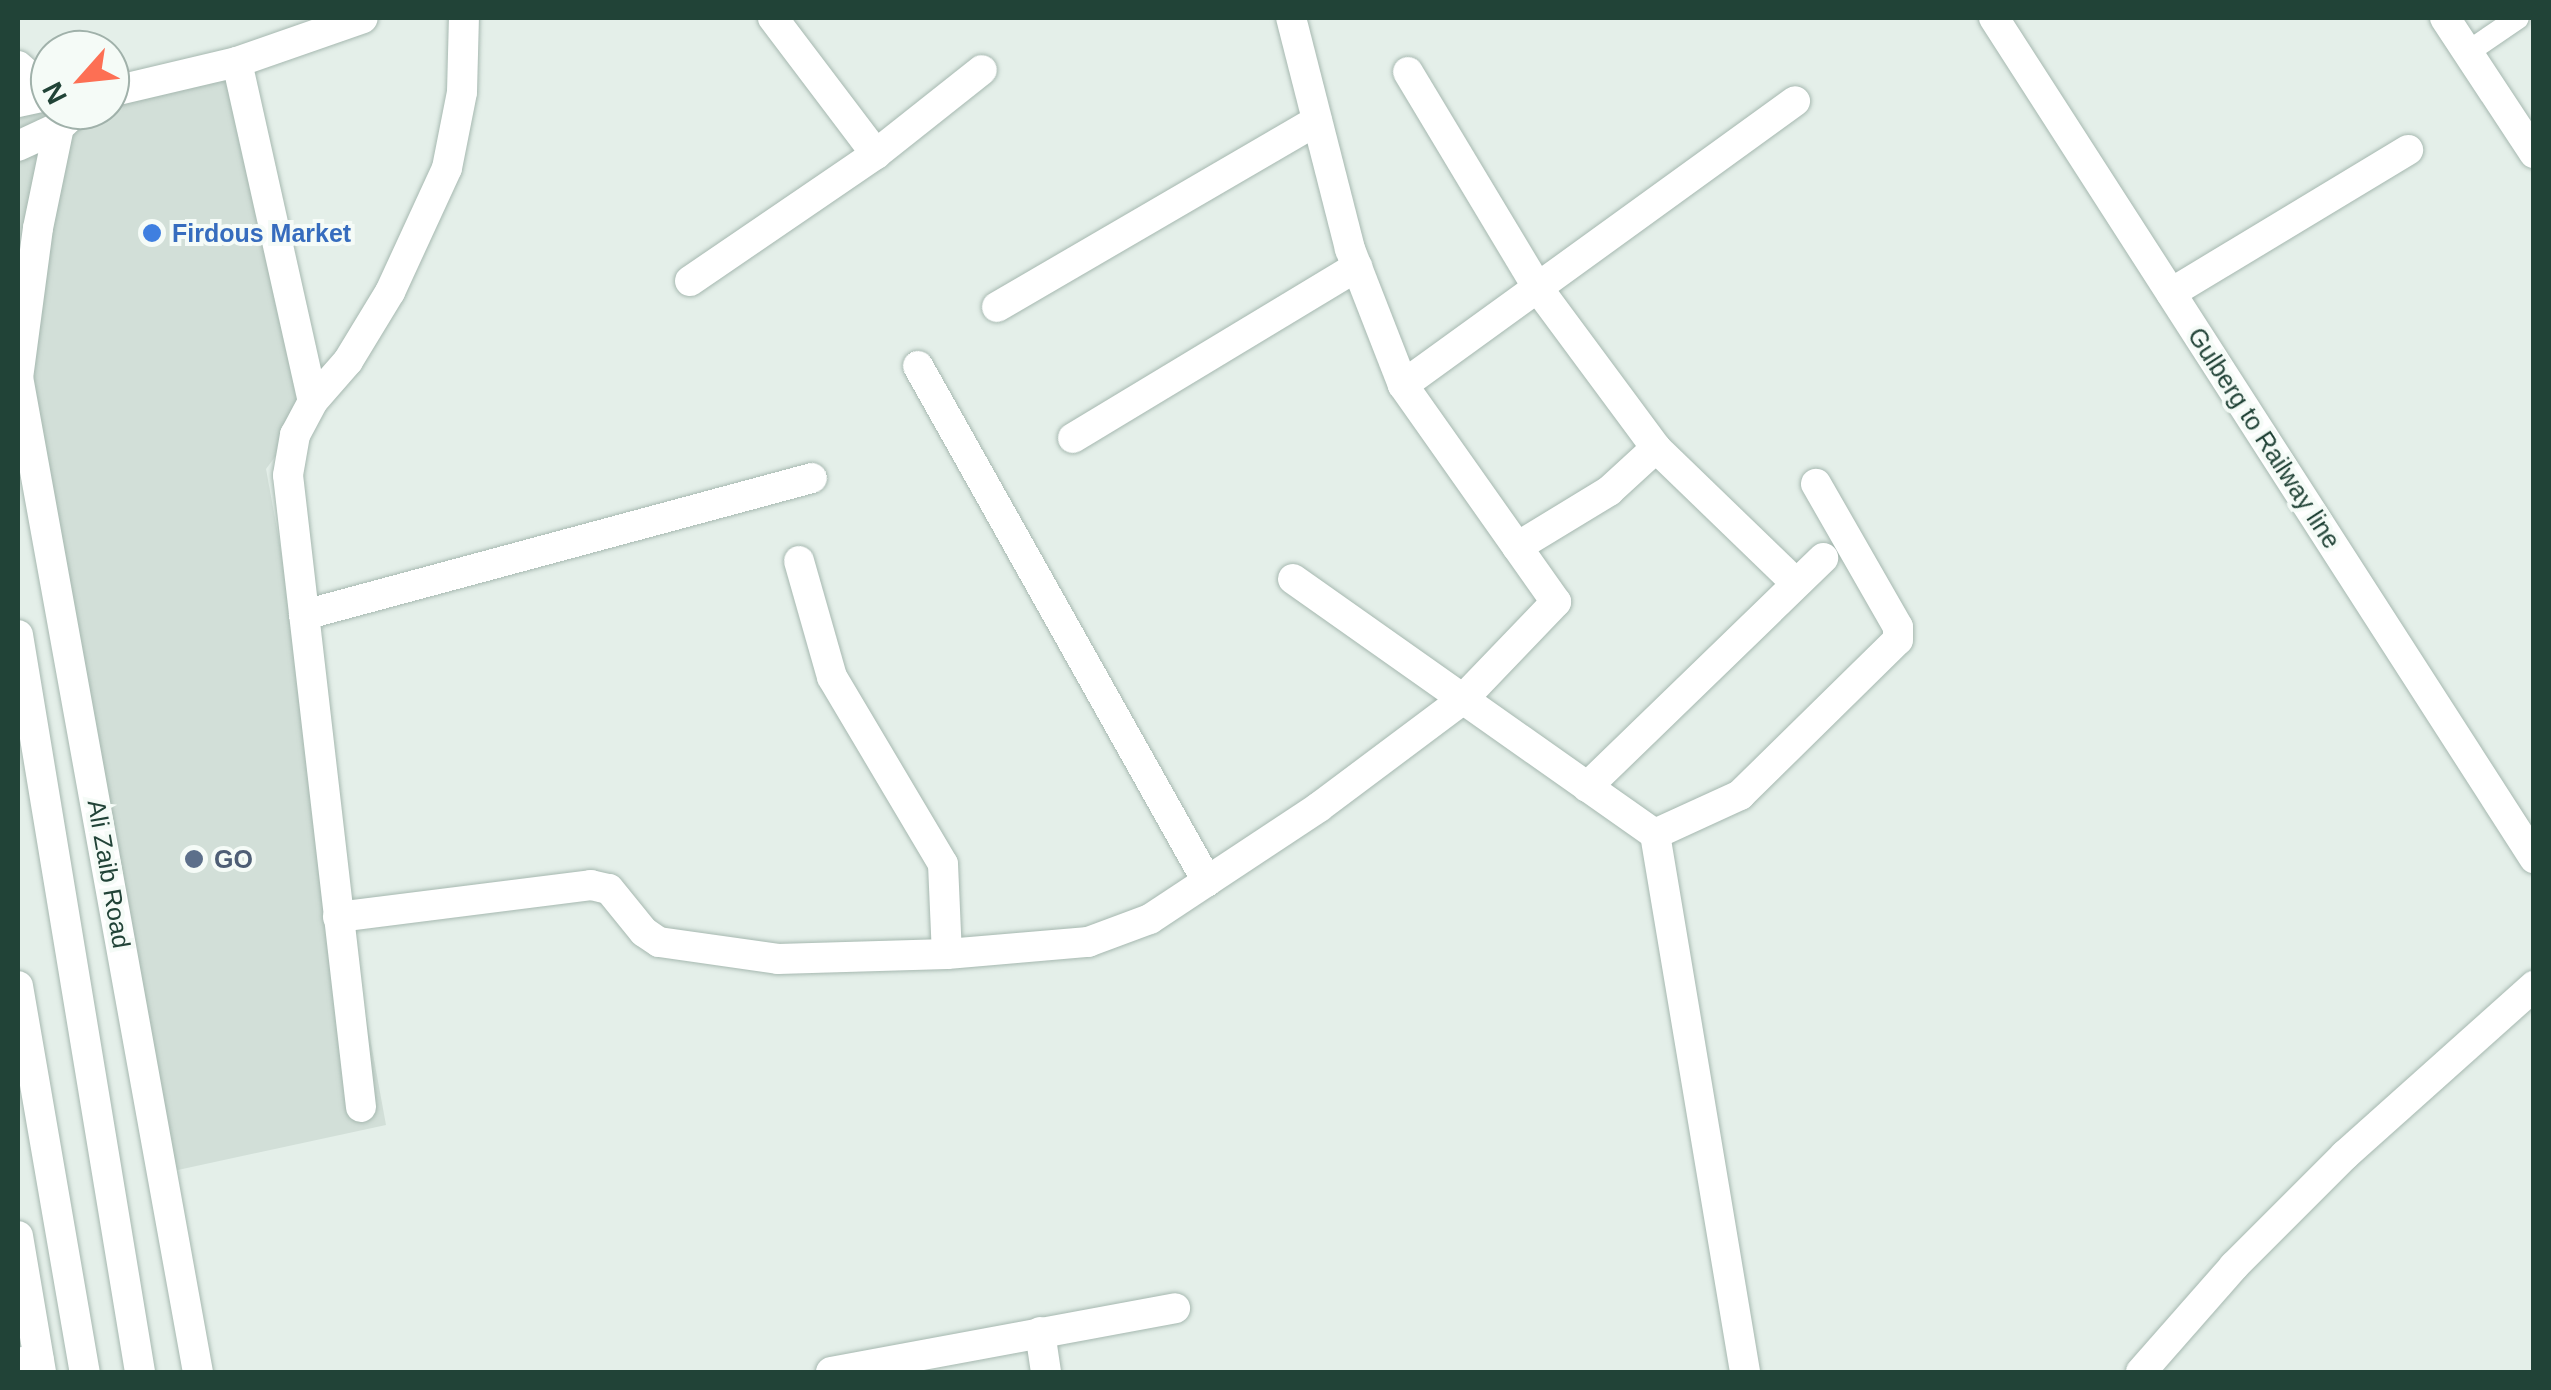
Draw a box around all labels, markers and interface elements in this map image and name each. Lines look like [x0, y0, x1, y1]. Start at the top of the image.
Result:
north arrow [30, 30, 130, 130]
text: N [36, 77, 73, 109]
place label: Firdous Market [172, 218, 351, 248]
marker: Firdous Market [141, 222, 163, 244]
street label: Gulberg to Railway line [2181, 322, 2347, 554]
street label: Ali Zaib Road [81, 797, 137, 951]
place label: GO [214, 844, 253, 874]
marker: GO [183, 848, 205, 870]

